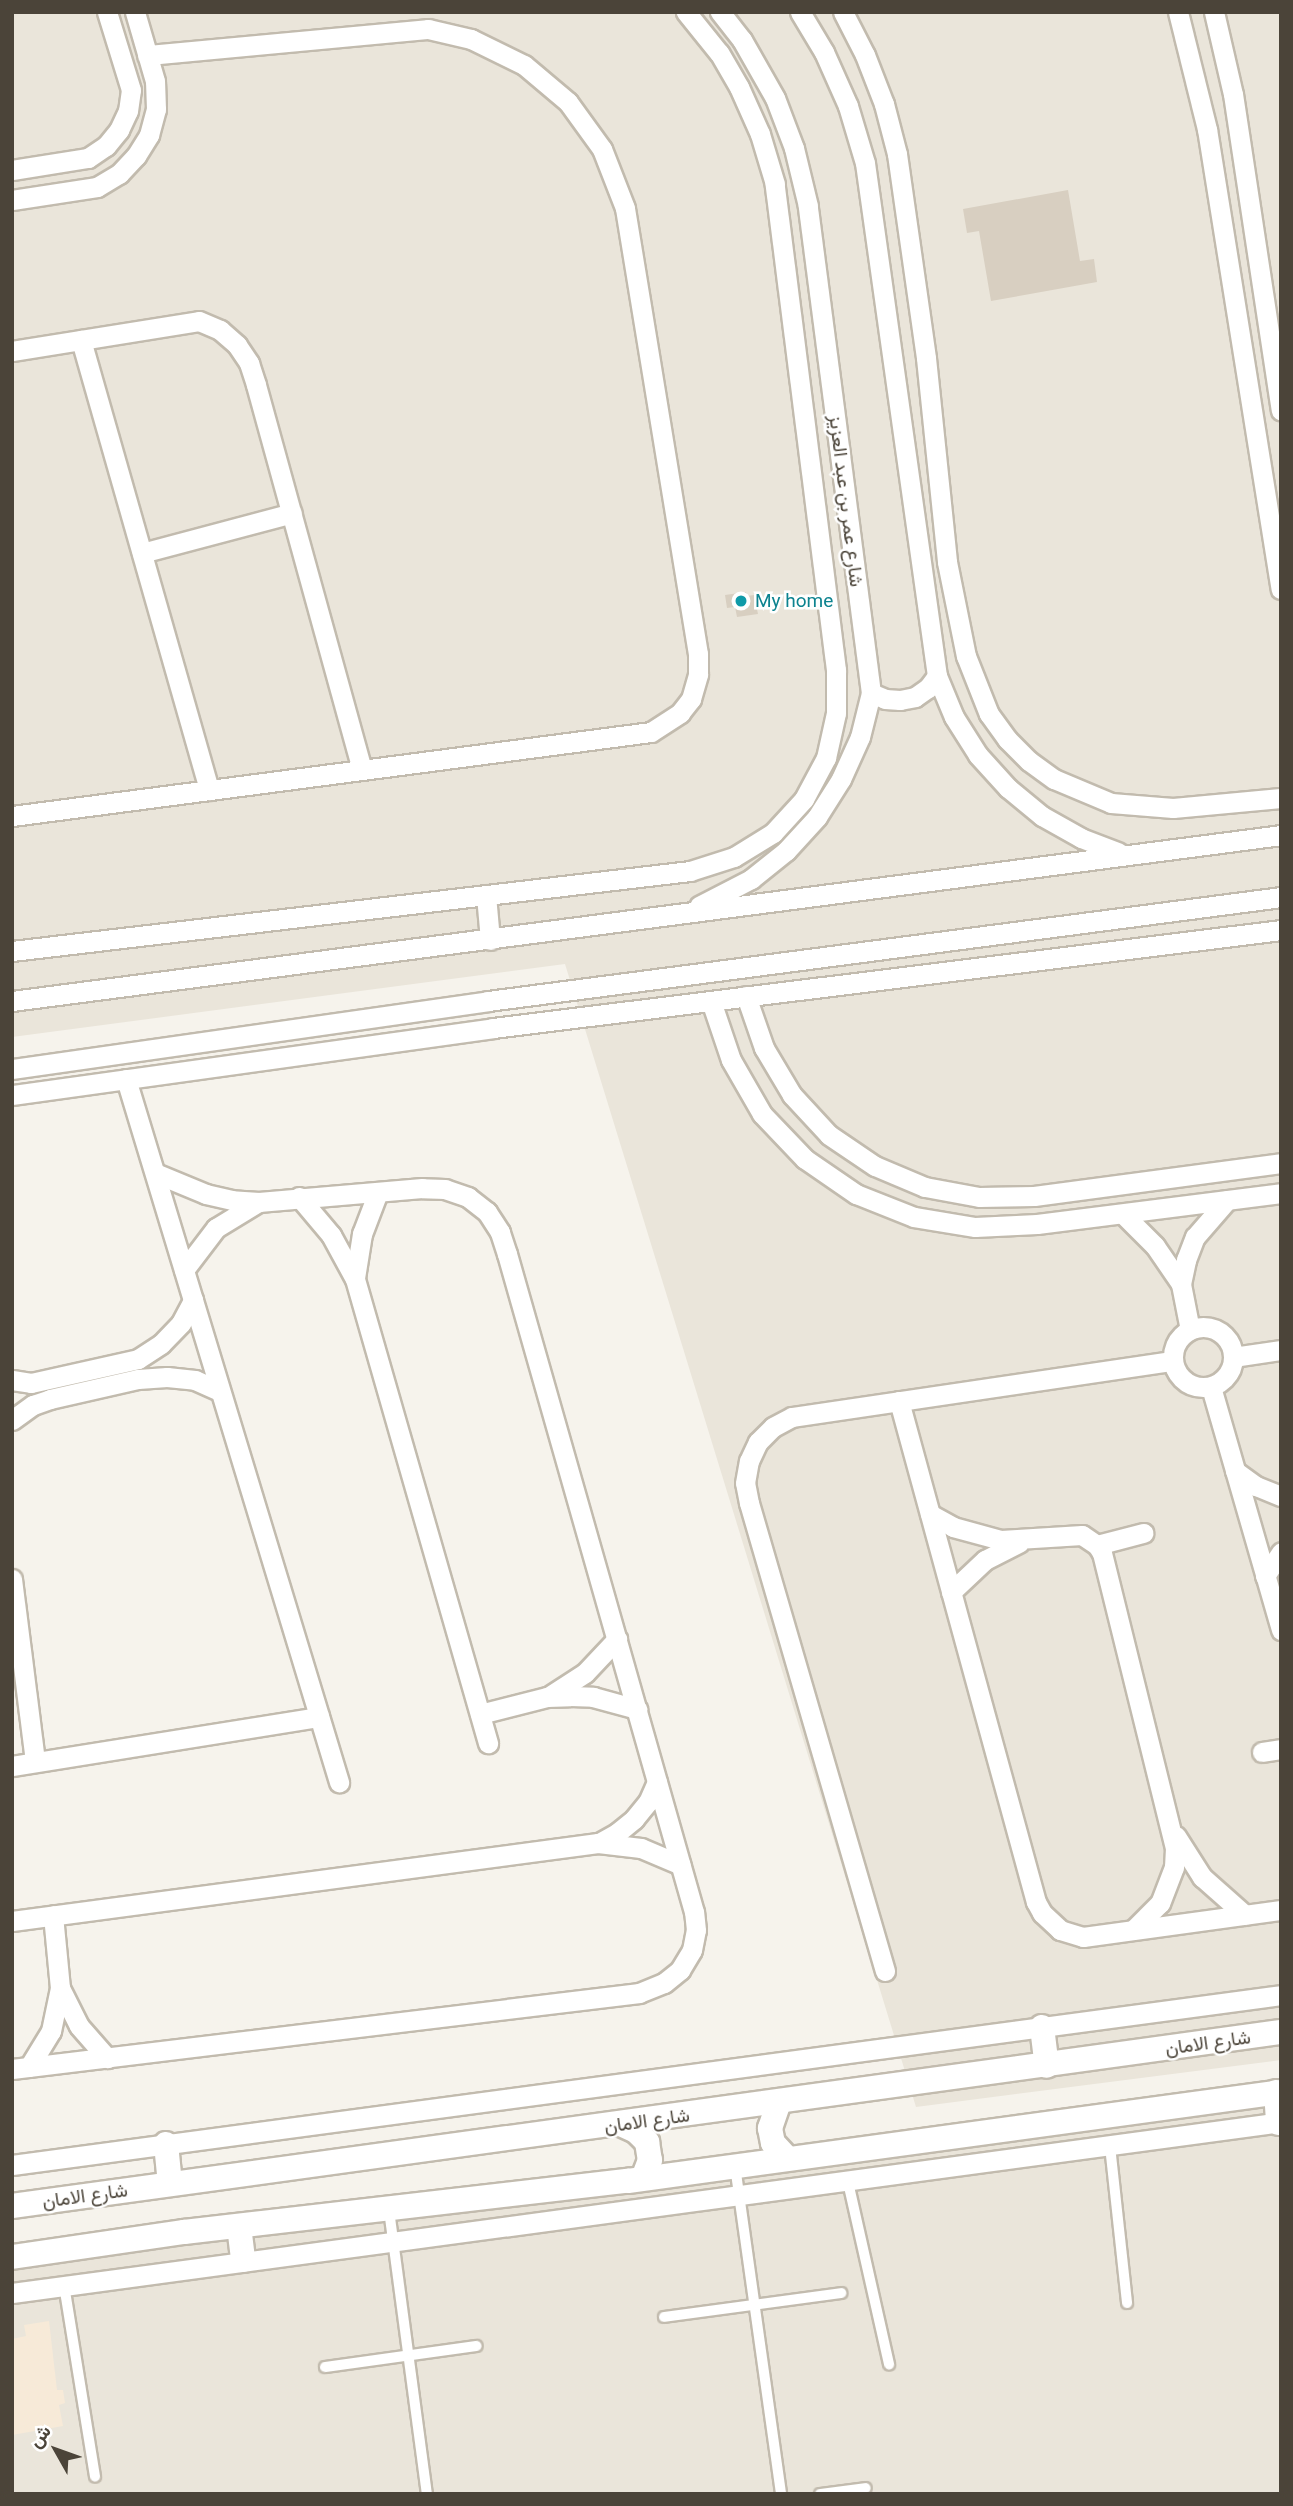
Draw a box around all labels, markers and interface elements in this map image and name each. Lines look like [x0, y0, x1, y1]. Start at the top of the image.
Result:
street label: شارع عمر بن عبد العزيز [824, 414, 868, 588]
place label: My home [755, 590, 833, 612]
marker: My home [733, 593, 749, 609]
street label: شارع الامان [1164, 2026, 1252, 2060]
street label: شارع الامان [603, 2104, 691, 2138]
street label: شارع الامان [41, 2179, 129, 2213]
north arrow [21, 2415, 91, 2485]
text: ش [23, 2420, 56, 2452]

